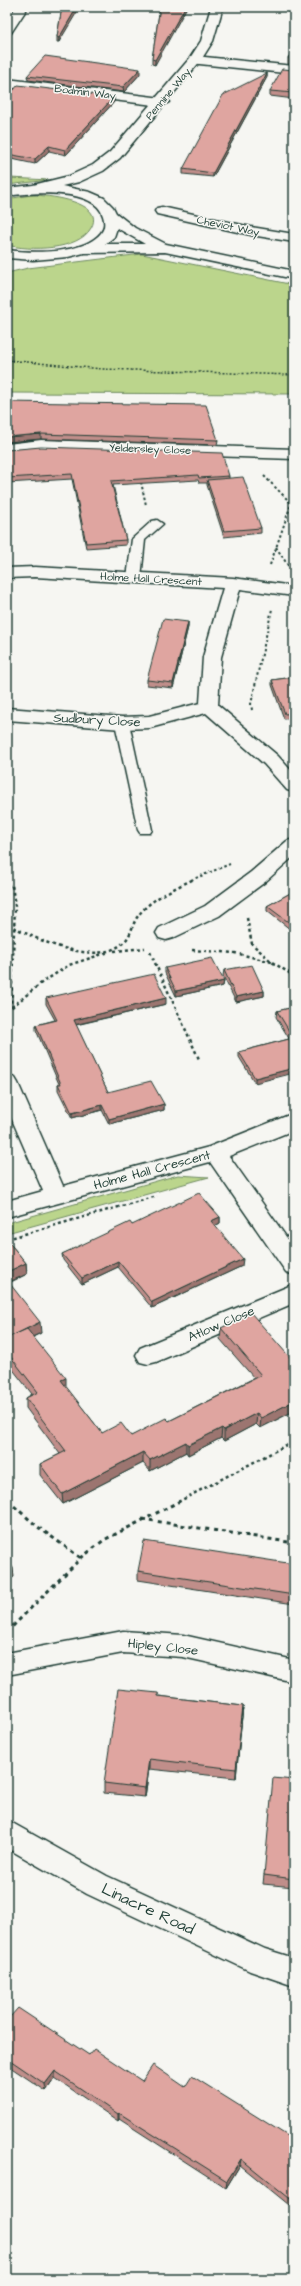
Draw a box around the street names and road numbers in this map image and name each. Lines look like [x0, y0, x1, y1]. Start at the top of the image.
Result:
street label: Pennine Way [142, 65, 195, 124]
street label: Bodmin Way [53, 81, 117, 104]
street label: Cheviot Way [195, 212, 261, 241]
street label: Yeldersley Close [109, 440, 191, 459]
street label: Holme Hall Crescent [100, 569, 203, 589]
street label: Sudbury Close [53, 709, 141, 732]
street label: Holme Hall Crescent [92, 1146, 213, 1194]
street label: Atlow Close [185, 1302, 257, 1346]
street label: Hipley Close [127, 1634, 199, 1661]
street label: Linacre Road [98, 1878, 198, 1940]

